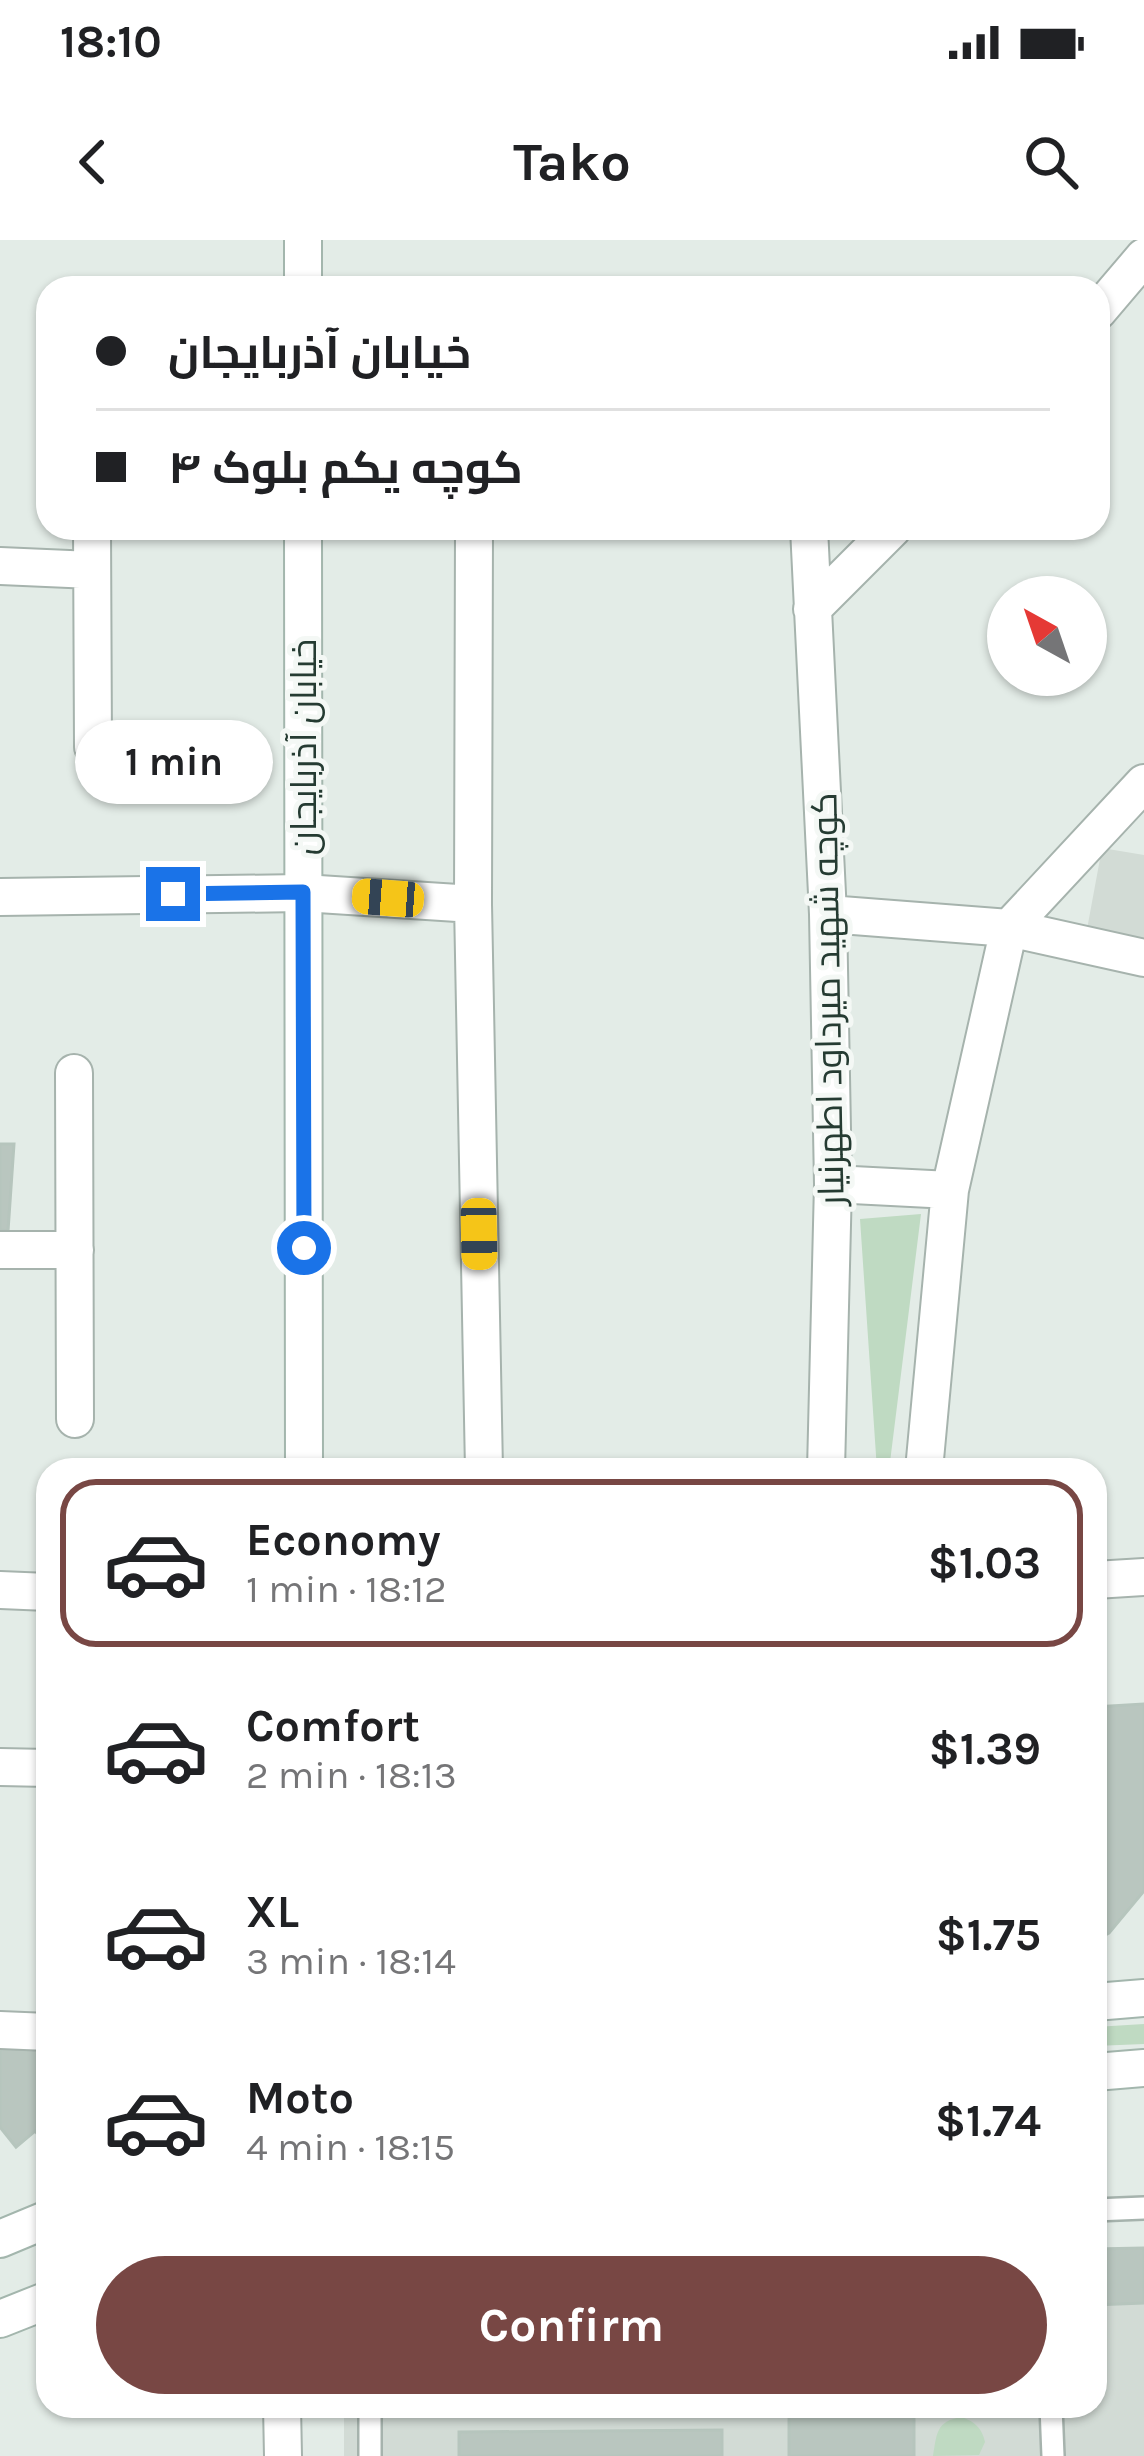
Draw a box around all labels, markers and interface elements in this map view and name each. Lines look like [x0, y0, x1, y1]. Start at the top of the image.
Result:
text: 18:10 [60, 16, 162, 68]
icon: back [60, 129, 126, 195]
icon: search [1018, 129, 1084, 195]
text: Tako [513, 130, 631, 194]
text: خیابان آذربایجان [168, 327, 471, 379]
text: کوچه یکم بلوک ۴ [168, 442, 523, 494]
north arrow [987, 576, 1107, 696]
map controls [987, 576, 1107, 696]
street label: خیابان آذربایجان [283, 639, 325, 855]
callout: 1 min [74, 720, 272, 804]
text: 1 min [125, 739, 223, 785]
street label: کوچه شهید میرداود اطهرنیار [803, 792, 855, 1208]
route end [146, 867, 200, 921]
car [351, 878, 425, 918]
car [460, 1198, 498, 1270]
route start [277, 1221, 331, 1275]
icon: car [102, 1509, 210, 1617]
text: Economy [246, 1514, 441, 1566]
text: $1.03 [928, 1537, 1041, 1589]
text: 1 min · 18:12 [246, 1566, 447, 1612]
icon: car [102, 1695, 210, 1803]
text: Comfort [246, 1700, 420, 1752]
text: $1.39 [929, 1723, 1041, 1775]
text: 2 min · 18:13 [246, 1752, 457, 1798]
icon: car [102, 1881, 210, 1989]
text: XL [246, 1886, 299, 1938]
text: $1.75 [936, 1909, 1041, 1961]
text: 3 min · 18:14 [246, 1938, 456, 1984]
icon: car [102, 2067, 210, 2175]
text: Moto [246, 2072, 354, 2124]
text: $1.74 [935, 2095, 1041, 2147]
text: 4 min · 18:15 [246, 2124, 455, 2170]
button: Confirm [96, 2256, 1047, 2394]

